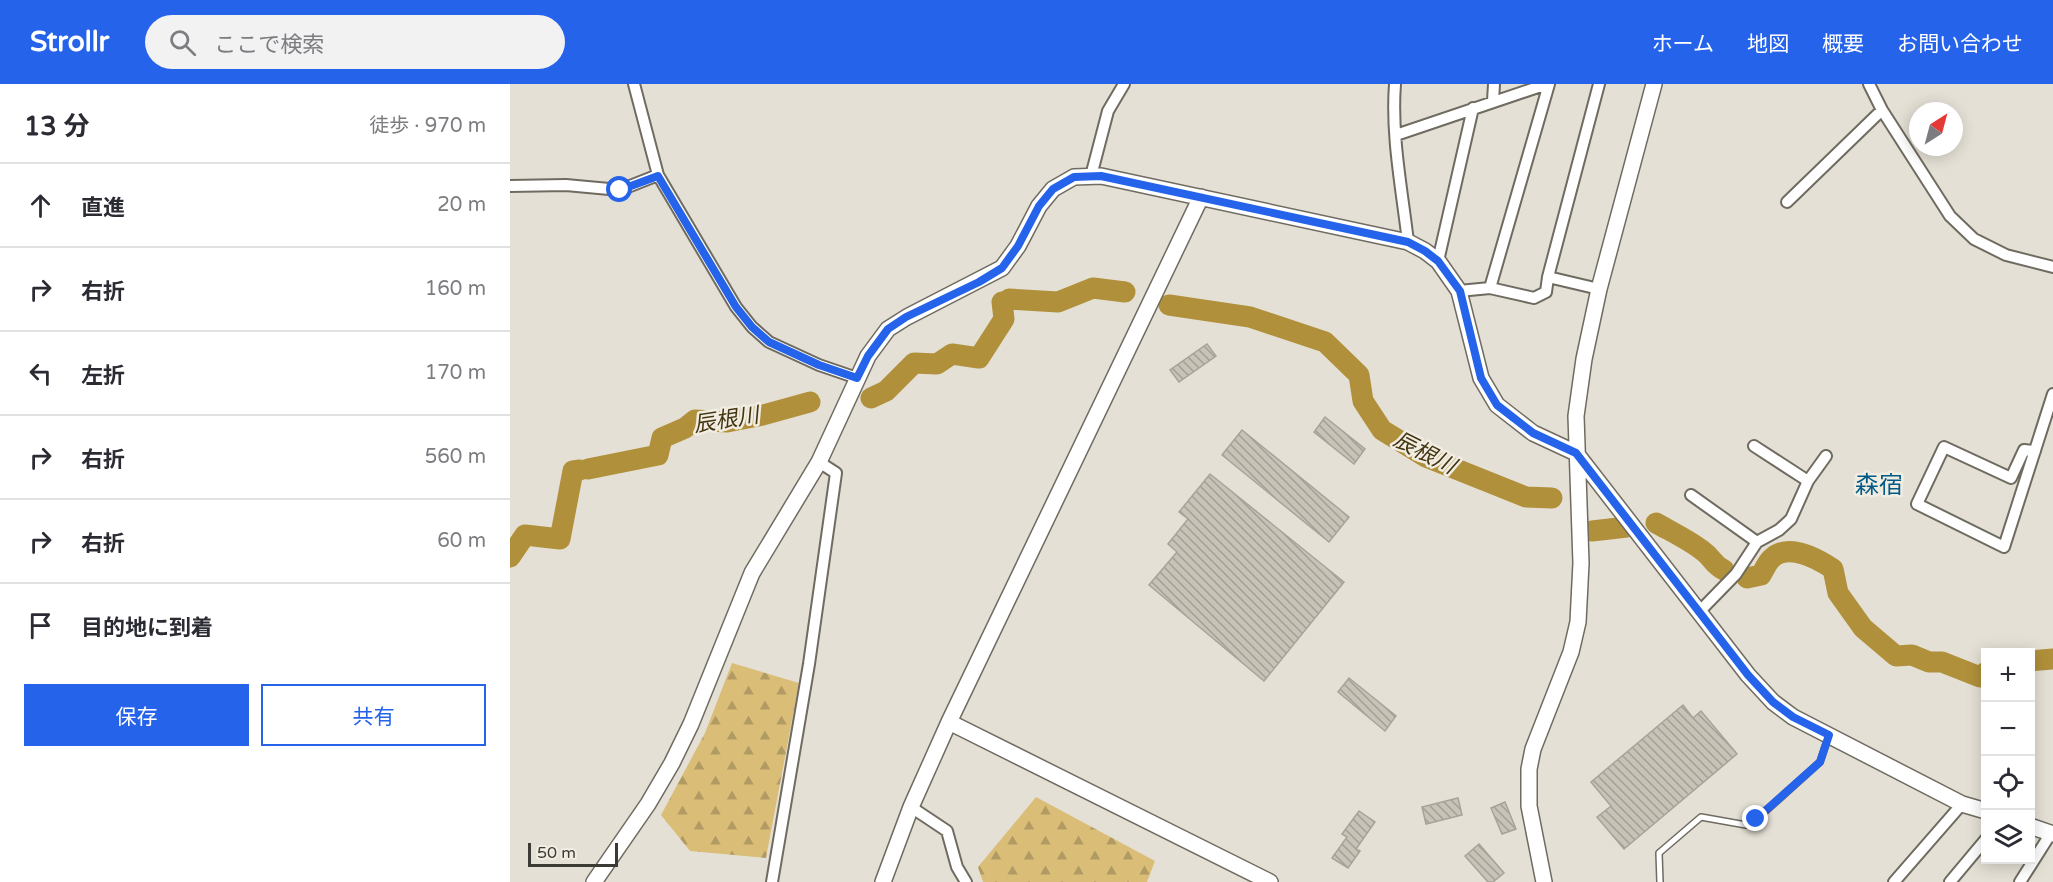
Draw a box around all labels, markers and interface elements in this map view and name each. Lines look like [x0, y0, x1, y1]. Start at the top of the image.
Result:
search box [145, 15, 565, 69]
text: Strollr [30, 25, 109, 59]
icon: search [166, 26, 199, 59]
text: ここで検索 [214, 32, 324, 58]
text: ホーム [1652, 32, 1714, 57]
text: 地図 [1747, 32, 1789, 57]
text: 概要 [1822, 32, 1864, 57]
text: お問い合わせ [1897, 32, 2023, 57]
north arrow [1909, 102, 1963, 156]
text: 13 分 [24, 111, 89, 142]
text: 徒歩 · 970 m [369, 114, 486, 138]
route start [606, 176, 632, 202]
icon: ahead [24, 189, 57, 222]
text: 20 m [437, 193, 486, 217]
text: 直進 [81, 195, 125, 221]
icon: right [24, 273, 57, 306]
text: 160 m [425, 277, 486, 301]
text: 右折 [81, 279, 125, 305]
icon: left [24, 357, 57, 390]
text: 170 m [425, 361, 486, 385]
text: 左折 [81, 363, 125, 389]
water label: 辰根川 [692, 402, 763, 438]
water label: 辰根川 [1389, 426, 1462, 480]
icon: right [24, 441, 57, 474]
text: 560 m [425, 445, 486, 469]
text: 右折 [81, 447, 125, 473]
district label: 森宿 [1855, 471, 1903, 500]
icon: right [24, 525, 57, 558]
text: 60 m [437, 529, 486, 553]
text: 右折 [81, 531, 125, 557]
icon: arrive [24, 609, 57, 642]
text: 目的地に到着 [81, 615, 213, 641]
map controls [1981, 648, 2035, 864]
button: + [1981, 648, 2035, 702]
button: 保存 [24, 684, 249, 746]
button: 共有 [261, 684, 486, 746]
button: − [1981, 702, 2035, 756]
button: locate [1981, 756, 2035, 810]
route end [1742, 805, 1768, 831]
button: layers [1981, 810, 2035, 864]
scale bar [528, 840, 618, 868]
text: 50 m [537, 843, 576, 863]

